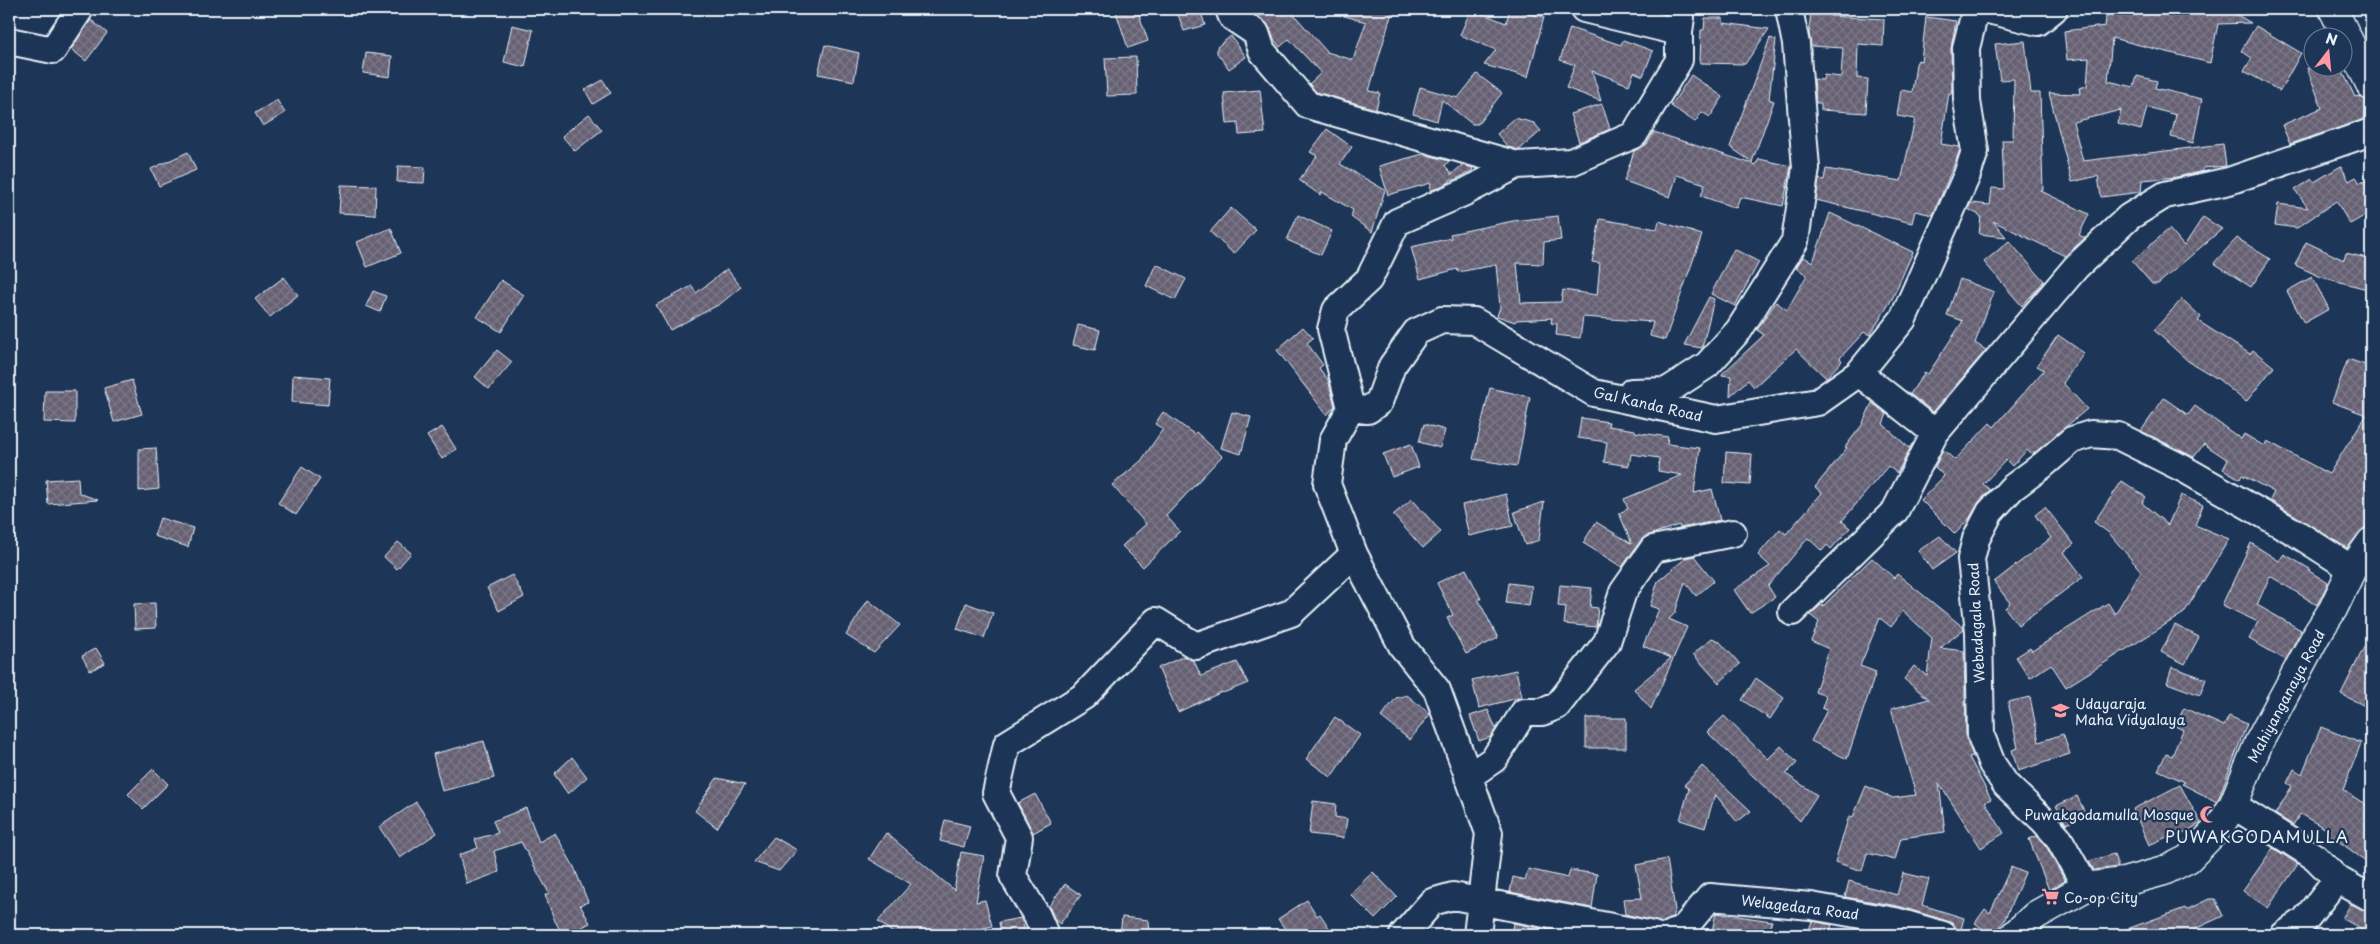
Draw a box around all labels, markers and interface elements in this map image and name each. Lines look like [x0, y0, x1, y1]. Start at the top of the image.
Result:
text: N [2323, 27, 2340, 51]
north arrow [2302, 28, 2352, 78]
street label: Gal Kanda Road [1592, 381, 1704, 427]
street label: Webadagala Road [1962, 562, 1990, 684]
street label: Mahiyanganaya Road [2242, 626, 2330, 766]
place label: Udayaraja Maha Vidyalaya [2075, 693, 2186, 730]
school or university icon: Udayaraja Maha Vidyalaya [2051, 701, 2071, 721]
place label: Puwakgodamulla Mosque [2024, 804, 2194, 825]
mosque icon: Puwakgodamulla Mosque [2198, 804, 2218, 824]
district label: PUWAKGODAMULLA [2165, 824, 2349, 848]
supermarket icon: Co-op City [2040, 887, 2060, 907]
place label: Co-op City [2064, 887, 2138, 908]
street label: Welagedara Road [1740, 889, 1860, 925]

